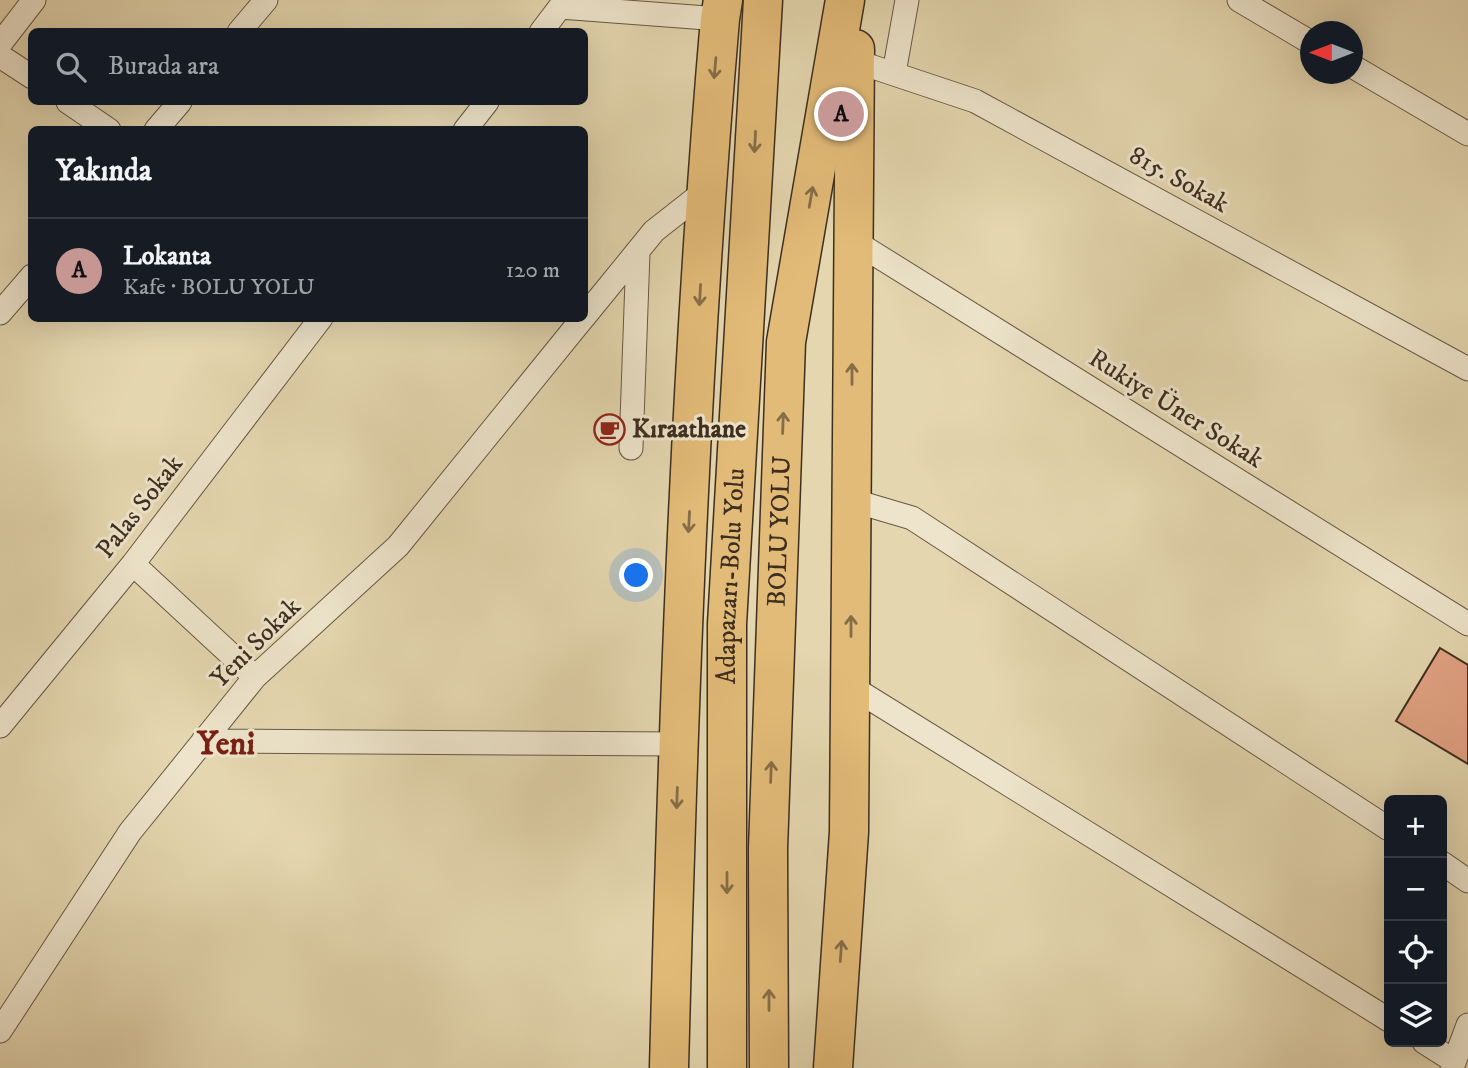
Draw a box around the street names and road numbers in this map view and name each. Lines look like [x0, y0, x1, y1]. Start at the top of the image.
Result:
street label: 815. Sokak [1123, 139, 1235, 221]
street label: Rukiye Üner Sokak [1082, 342, 1270, 476]
street label: Palas Sokak [89, 449, 191, 565]
street label: BOLU YOLU [760, 455, 798, 607]
street label: Adapazarı-Bolu Yolu [711, 467, 752, 684]
street label: Yeni Sokak [204, 591, 308, 695]

